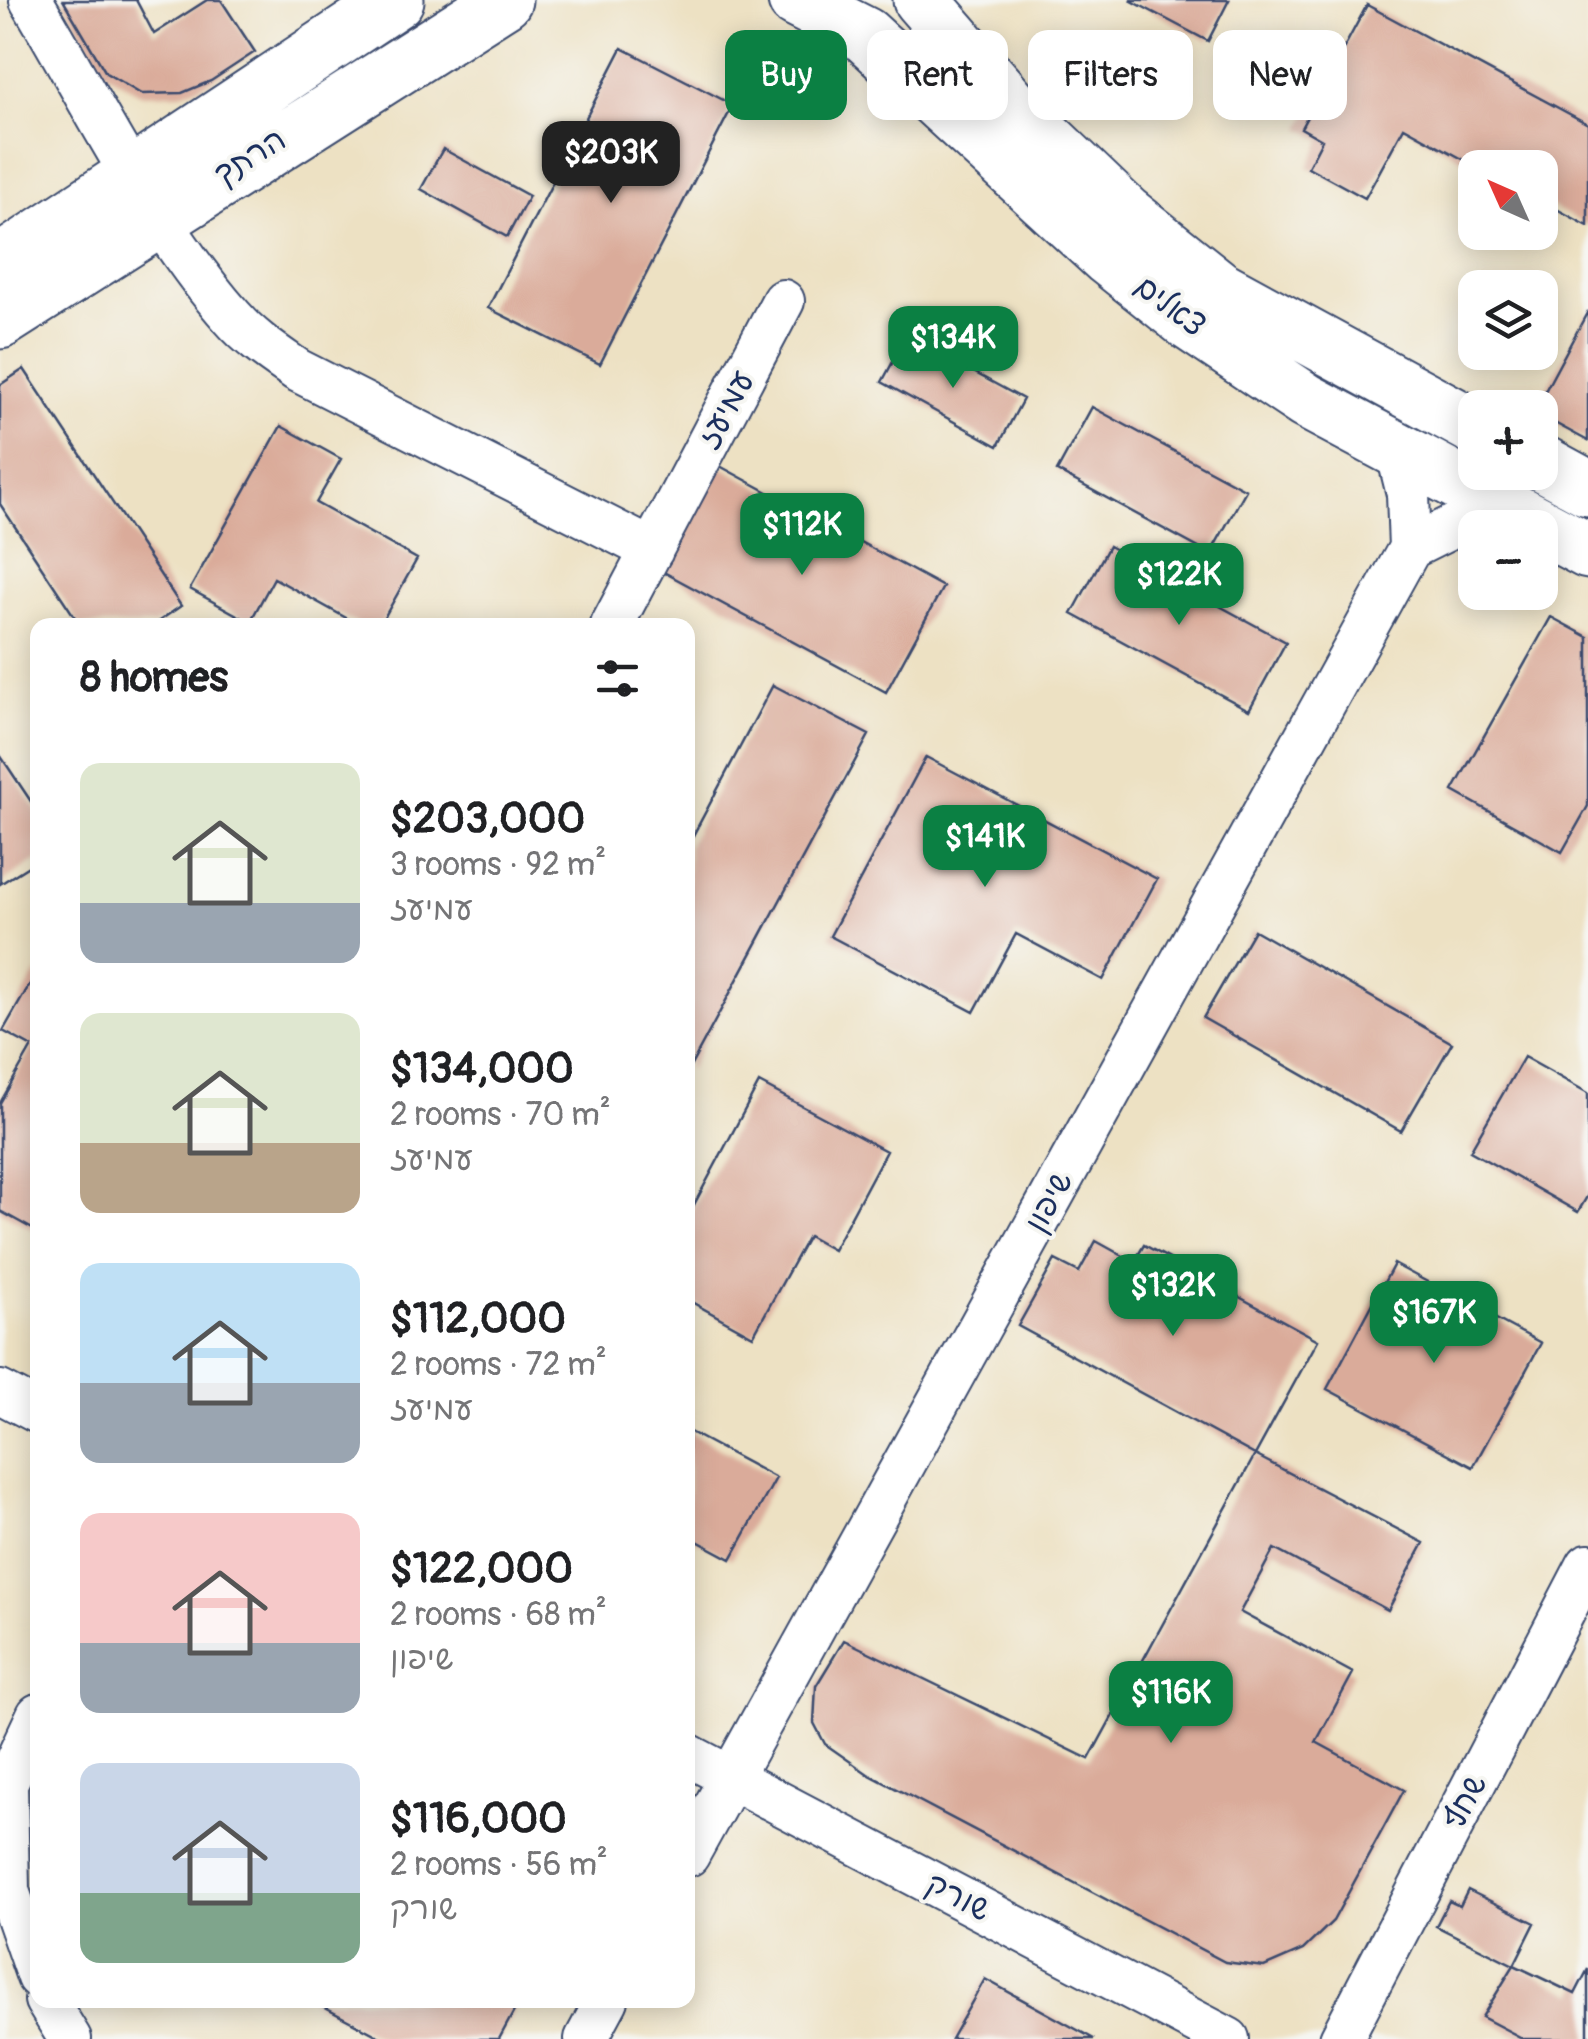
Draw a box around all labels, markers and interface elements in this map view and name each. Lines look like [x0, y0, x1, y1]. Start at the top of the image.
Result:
chip: Buy [725, 30, 847, 120]
chip: Rent [867, 30, 1008, 120]
chip: Filters [1028, 30, 1193, 120]
chip: New [1213, 30, 1347, 120]
street label: הרתך [207, 119, 293, 195]
pin: $203K [541, 121, 681, 206]
text: $203K [564, 133, 658, 173]
north arrow [1458, 150, 1558, 250]
map controls [1458, 150, 1558, 610]
street label: צאלים [1126, 266, 1214, 346]
button: layers [1458, 270, 1558, 370]
pin: $134K [883, 306, 1023, 391]
text: $134K [910, 318, 996, 358]
street label: עמיעז [689, 364, 763, 456]
button: + [1458, 390, 1558, 490]
pin: $112K [732, 493, 872, 578]
text: $112K [762, 505, 842, 545]
button: − [1458, 510, 1558, 610]
pin: $122K [1109, 543, 1249, 628]
text: $122K [1137, 555, 1221, 595]
icon: filters [590, 651, 645, 706]
text: 8 homes [80, 652, 228, 704]
text: $203,000 [390, 793, 585, 845]
icon: home [160, 803, 280, 923]
pin: $141K [915, 805, 1055, 890]
text: $141K [945, 817, 1025, 857]
text: 3 rooms · 92 m² [390, 845, 606, 885]
text: עמיעז [390, 889, 473, 929]
text: $134,000 [390, 1043, 574, 1095]
icon: home [160, 1053, 280, 1173]
text: 2 rooms · 70 m² [390, 1095, 611, 1135]
text: עמיעז [390, 1139, 473, 1179]
street label: שיפון [1016, 1165, 1082, 1239]
pin: $132K [1103, 1254, 1243, 1339]
text: $132K [1131, 1266, 1215, 1306]
pin: $167K [1364, 1281, 1504, 1366]
text: $112,000 [390, 1293, 566, 1345]
text: $167K [1392, 1293, 1476, 1333]
icon: home [160, 1303, 280, 1423]
text: 2 rooms · 72 m² [390, 1345, 607, 1385]
text: עמיעז [390, 1389, 473, 1429]
text: $122,000 [390, 1543, 573, 1595]
icon: home [160, 1553, 280, 1673]
text: 2 rooms · 68 m² [390, 1595, 607, 1635]
text: שיפון [390, 1639, 453, 1679]
pin: $116K [1101, 1661, 1241, 1746]
text: $116K [1131, 1673, 1211, 1713]
street label: שחף [1434, 1768, 1496, 1836]
text: $116,000 [390, 1793, 567, 1845]
icon: home [160, 1803, 280, 1923]
text: 2 rooms · 56 m² [390, 1845, 608, 1885]
street label: שורק [919, 1864, 997, 1930]
text: שורק [390, 1889, 457, 1929]

